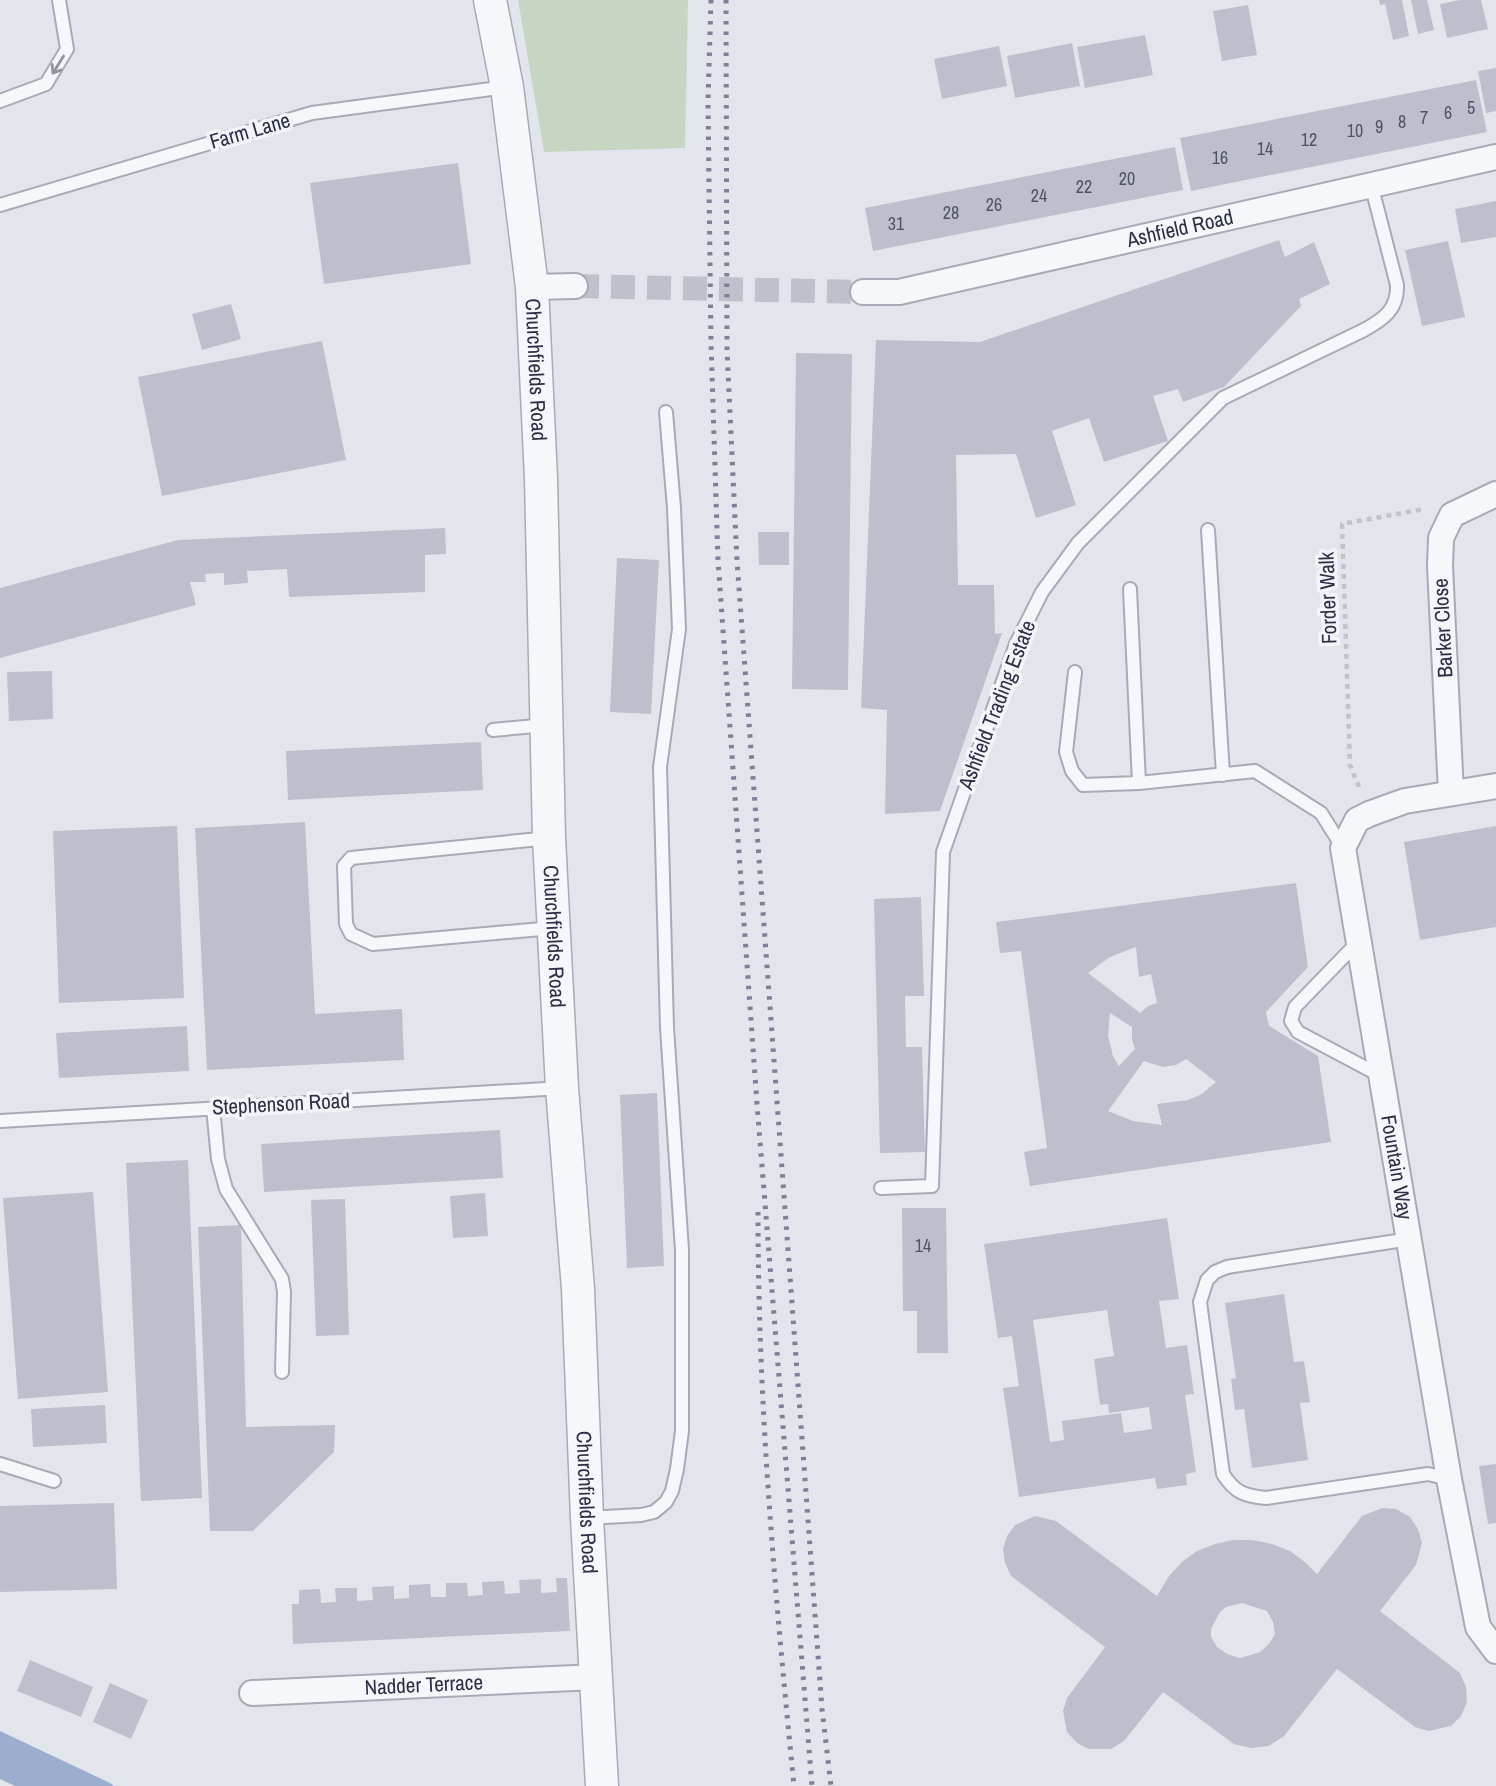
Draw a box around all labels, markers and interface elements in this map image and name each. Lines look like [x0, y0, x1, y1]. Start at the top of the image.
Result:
one-way arrow [50, 54, 64, 74]
house number: 5 [1467, 95, 1475, 120]
house number: 6 [1444, 100, 1452, 125]
street label: Farm Lane [206, 105, 293, 156]
house number: 7 [1420, 105, 1428, 130]
house number: 8 [1398, 109, 1406, 134]
house number: 9 [1375, 114, 1383, 139]
house number: 10 [1347, 118, 1363, 143]
house number: 12 [1301, 127, 1317, 152]
house number: 14 [1257, 136, 1273, 161]
house number: 16 [1212, 145, 1228, 170]
house number: 20 [1119, 166, 1135, 191]
house number: 22 [1076, 174, 1092, 199]
house number: 24 [1031, 183, 1047, 208]
house number: 26 [986, 192, 1002, 217]
house number: 28 [943, 200, 959, 225]
street label: Ashfield Road [1123, 202, 1236, 254]
house number: 31 [888, 211, 905, 236]
street label: Churchfields Road [519, 298, 554, 442]
street label: Forder Walk [1311, 551, 1344, 645]
street label: Barker Close [1425, 578, 1460, 678]
street label: Ashfield Trading Estate [951, 616, 1042, 795]
street label: Churchfields Road [536, 864, 573, 1008]
street label: Stephenson Road [211, 1085, 351, 1122]
street label: Fountain Way [1374, 1113, 1420, 1222]
house number: 14 [915, 1233, 931, 1258]
street label: Churchfields Road [570, 1430, 605, 1574]
street label: Nadder Terrace [364, 1667, 484, 1702]

